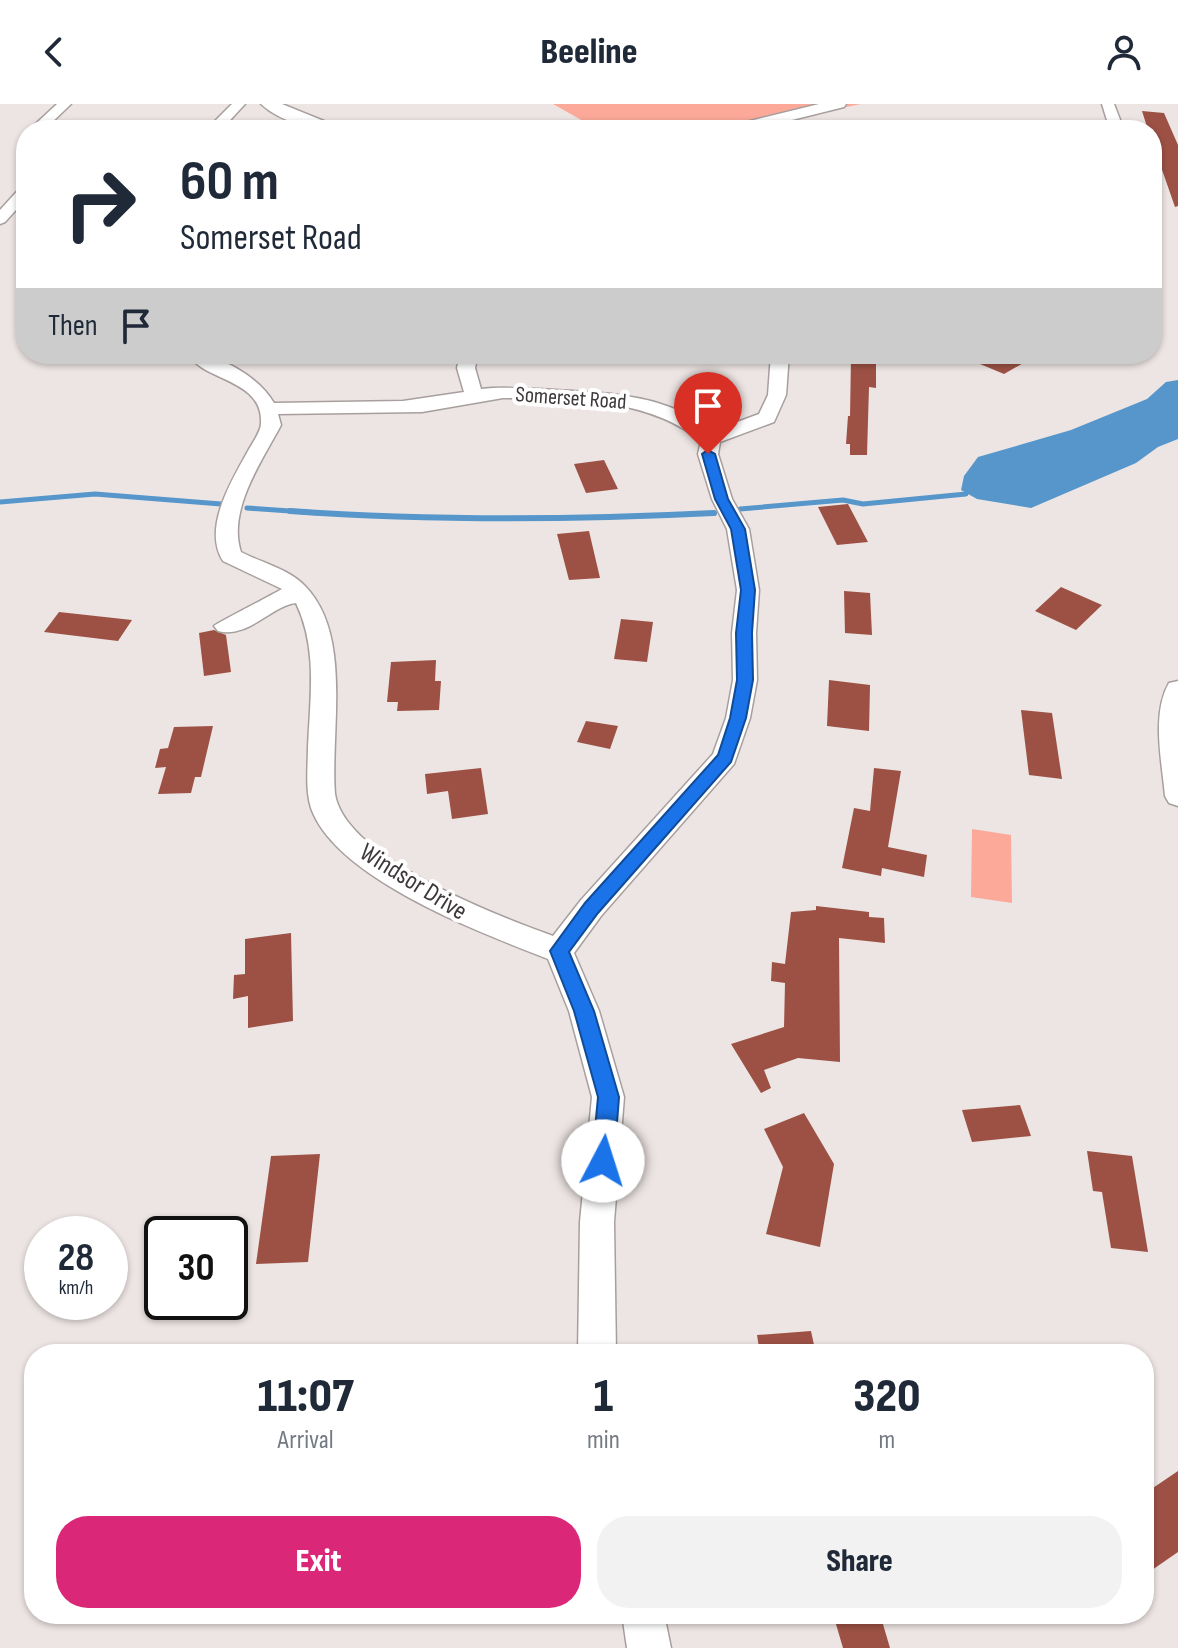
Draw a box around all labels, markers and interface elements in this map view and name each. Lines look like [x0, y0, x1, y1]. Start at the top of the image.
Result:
icon: back [32, 30, 76, 74]
icon: person [1102, 30, 1146, 74]
text: Beeline [541, 31, 637, 74]
text: 60 m [180, 149, 279, 216]
icon: right [48, 152, 152, 256]
text: Somerset Road [180, 217, 362, 260]
icon: arrive [114, 304, 158, 348]
text: Then [48, 308, 98, 344]
pin [674, 372, 742, 454]
street label: Somerset Road [515, 381, 627, 416]
icon: arrive [686, 384, 730, 428]
street label: Windsor Drive [354, 837, 473, 927]
position arrow [561, 1119, 645, 1203]
speed limit sign: 30 [144, 1216, 248, 1320]
text: 28 [58, 1234, 94, 1282]
text: km/h [59, 1276, 93, 1300]
text: 11:07 [258, 1368, 354, 1425]
text: 1 [594, 1368, 613, 1425]
text: 320 [853, 1368, 921, 1425]
text: Arrival [278, 1425, 334, 1456]
text: min [587, 1425, 620, 1456]
text: m [879, 1425, 895, 1456]
button: Exit [56, 1516, 581, 1608]
button: Share [597, 1516, 1122, 1608]

